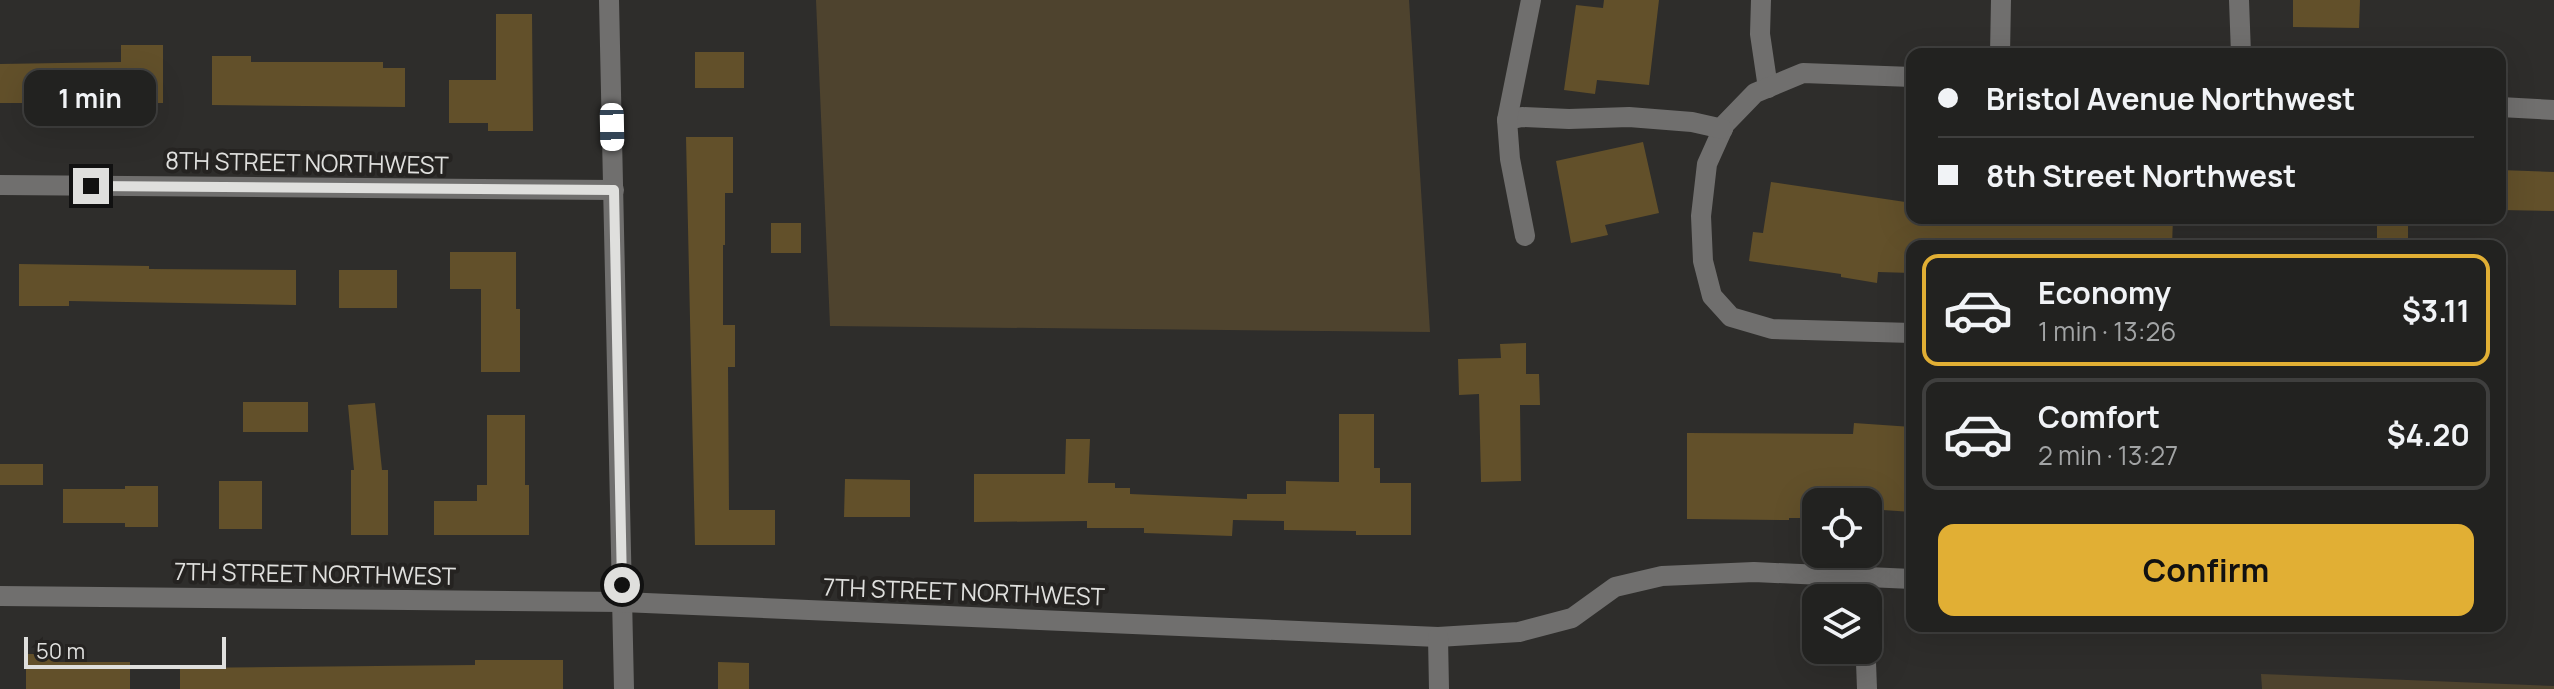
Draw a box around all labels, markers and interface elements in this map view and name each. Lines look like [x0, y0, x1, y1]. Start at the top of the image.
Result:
callout: 1 min [25, 70, 157, 126]
text: Bristol Avenue Northwest [1986, 78, 2355, 119]
text: 1 min [58, 80, 122, 116]
car [600, 103, 624, 151]
street label: 8TH STREET NORTHWEST [165, 143, 450, 181]
text: 8th Street Northwest [1986, 155, 2296, 196]
route end [73, 168, 109, 204]
text: Economy [2038, 272, 2171, 313]
icon: car [1942, 274, 2014, 346]
text: $3.11 [2402, 290, 2470, 331]
text: 1 min · 13:26 [2038, 313, 2176, 349]
text: Comfort [2038, 396, 2160, 437]
icon: car [1942, 398, 2014, 470]
text: $4.20 [2387, 414, 2470, 455]
text: 2 min · 13:27 [2038, 437, 2178, 473]
map controls [1802, 488, 1882, 664]
button: locate [1802, 488, 1882, 568]
button: Confirm [1938, 524, 2474, 616]
street label: 7TH STREET NORTHWEST [174, 554, 457, 592]
route start [604, 567, 640, 603]
street label: 7TH STREET NORTHWEST [823, 570, 1106, 612]
button: layers [1802, 584, 1882, 664]
scale bar [24, 633, 226, 669]
text: 50 m [36, 636, 85, 666]

